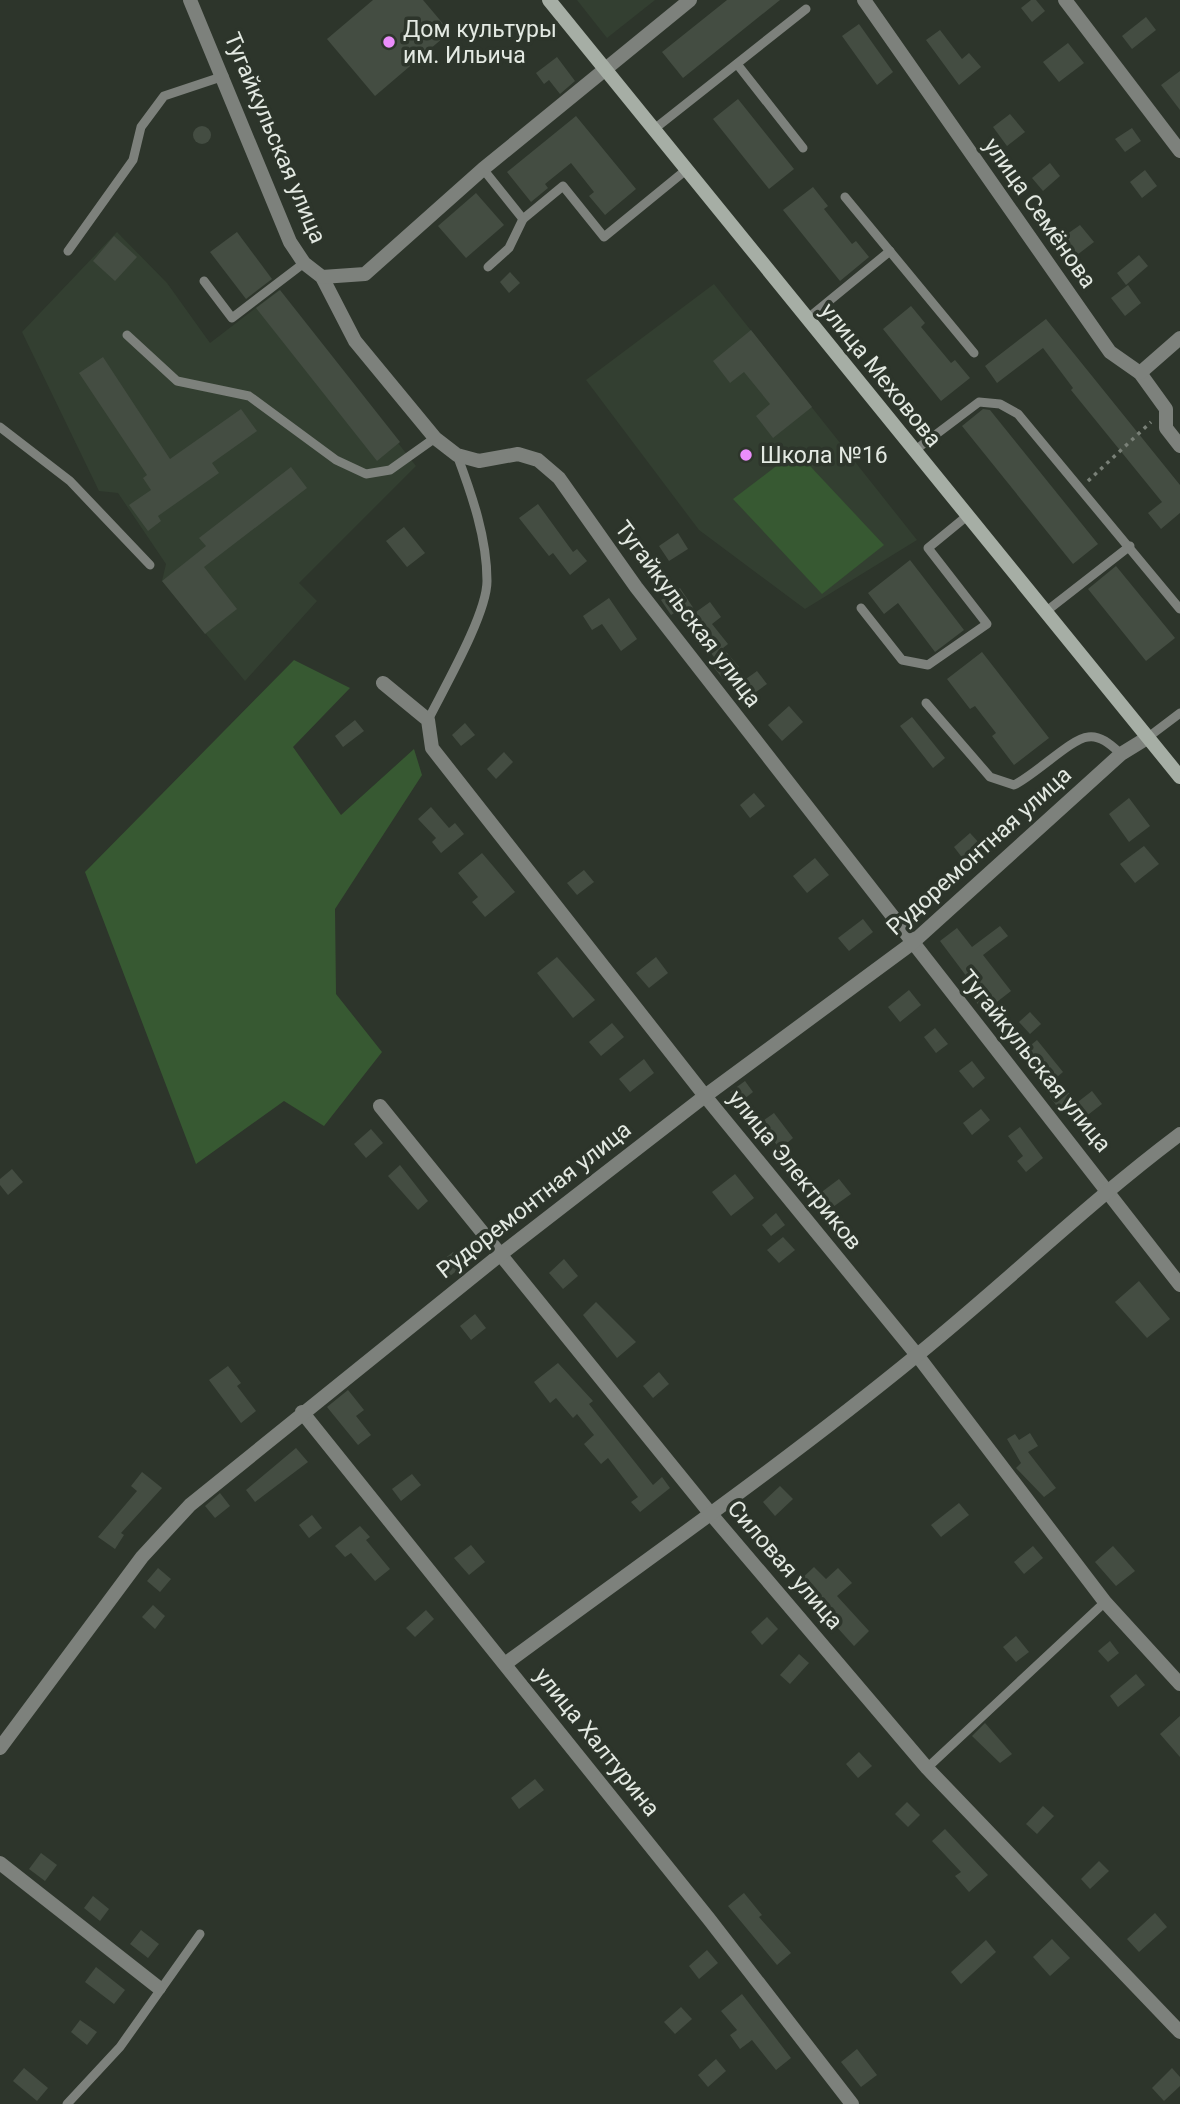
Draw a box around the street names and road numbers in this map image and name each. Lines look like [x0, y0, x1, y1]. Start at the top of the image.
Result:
street label: Тугайкульская улица [218, 29, 332, 247]
street label: улица Семёнова [978, 133, 1102, 293]
street label: улица Меховова [815, 298, 947, 452]
street label: Тугайкульская улица [609, 515, 767, 713]
street label: Рудоремонтная улица [881, 761, 1077, 941]
street label: Тугайкульская улица [953, 965, 1117, 1157]
street label: улица Электриков [722, 1085, 868, 1255]
street label: Рудоремонтная улица [432, 1116, 636, 1284]
street label: Силовая улица [722, 1495, 848, 1635]
street label: улица Халтурина [529, 1662, 665, 1822]

